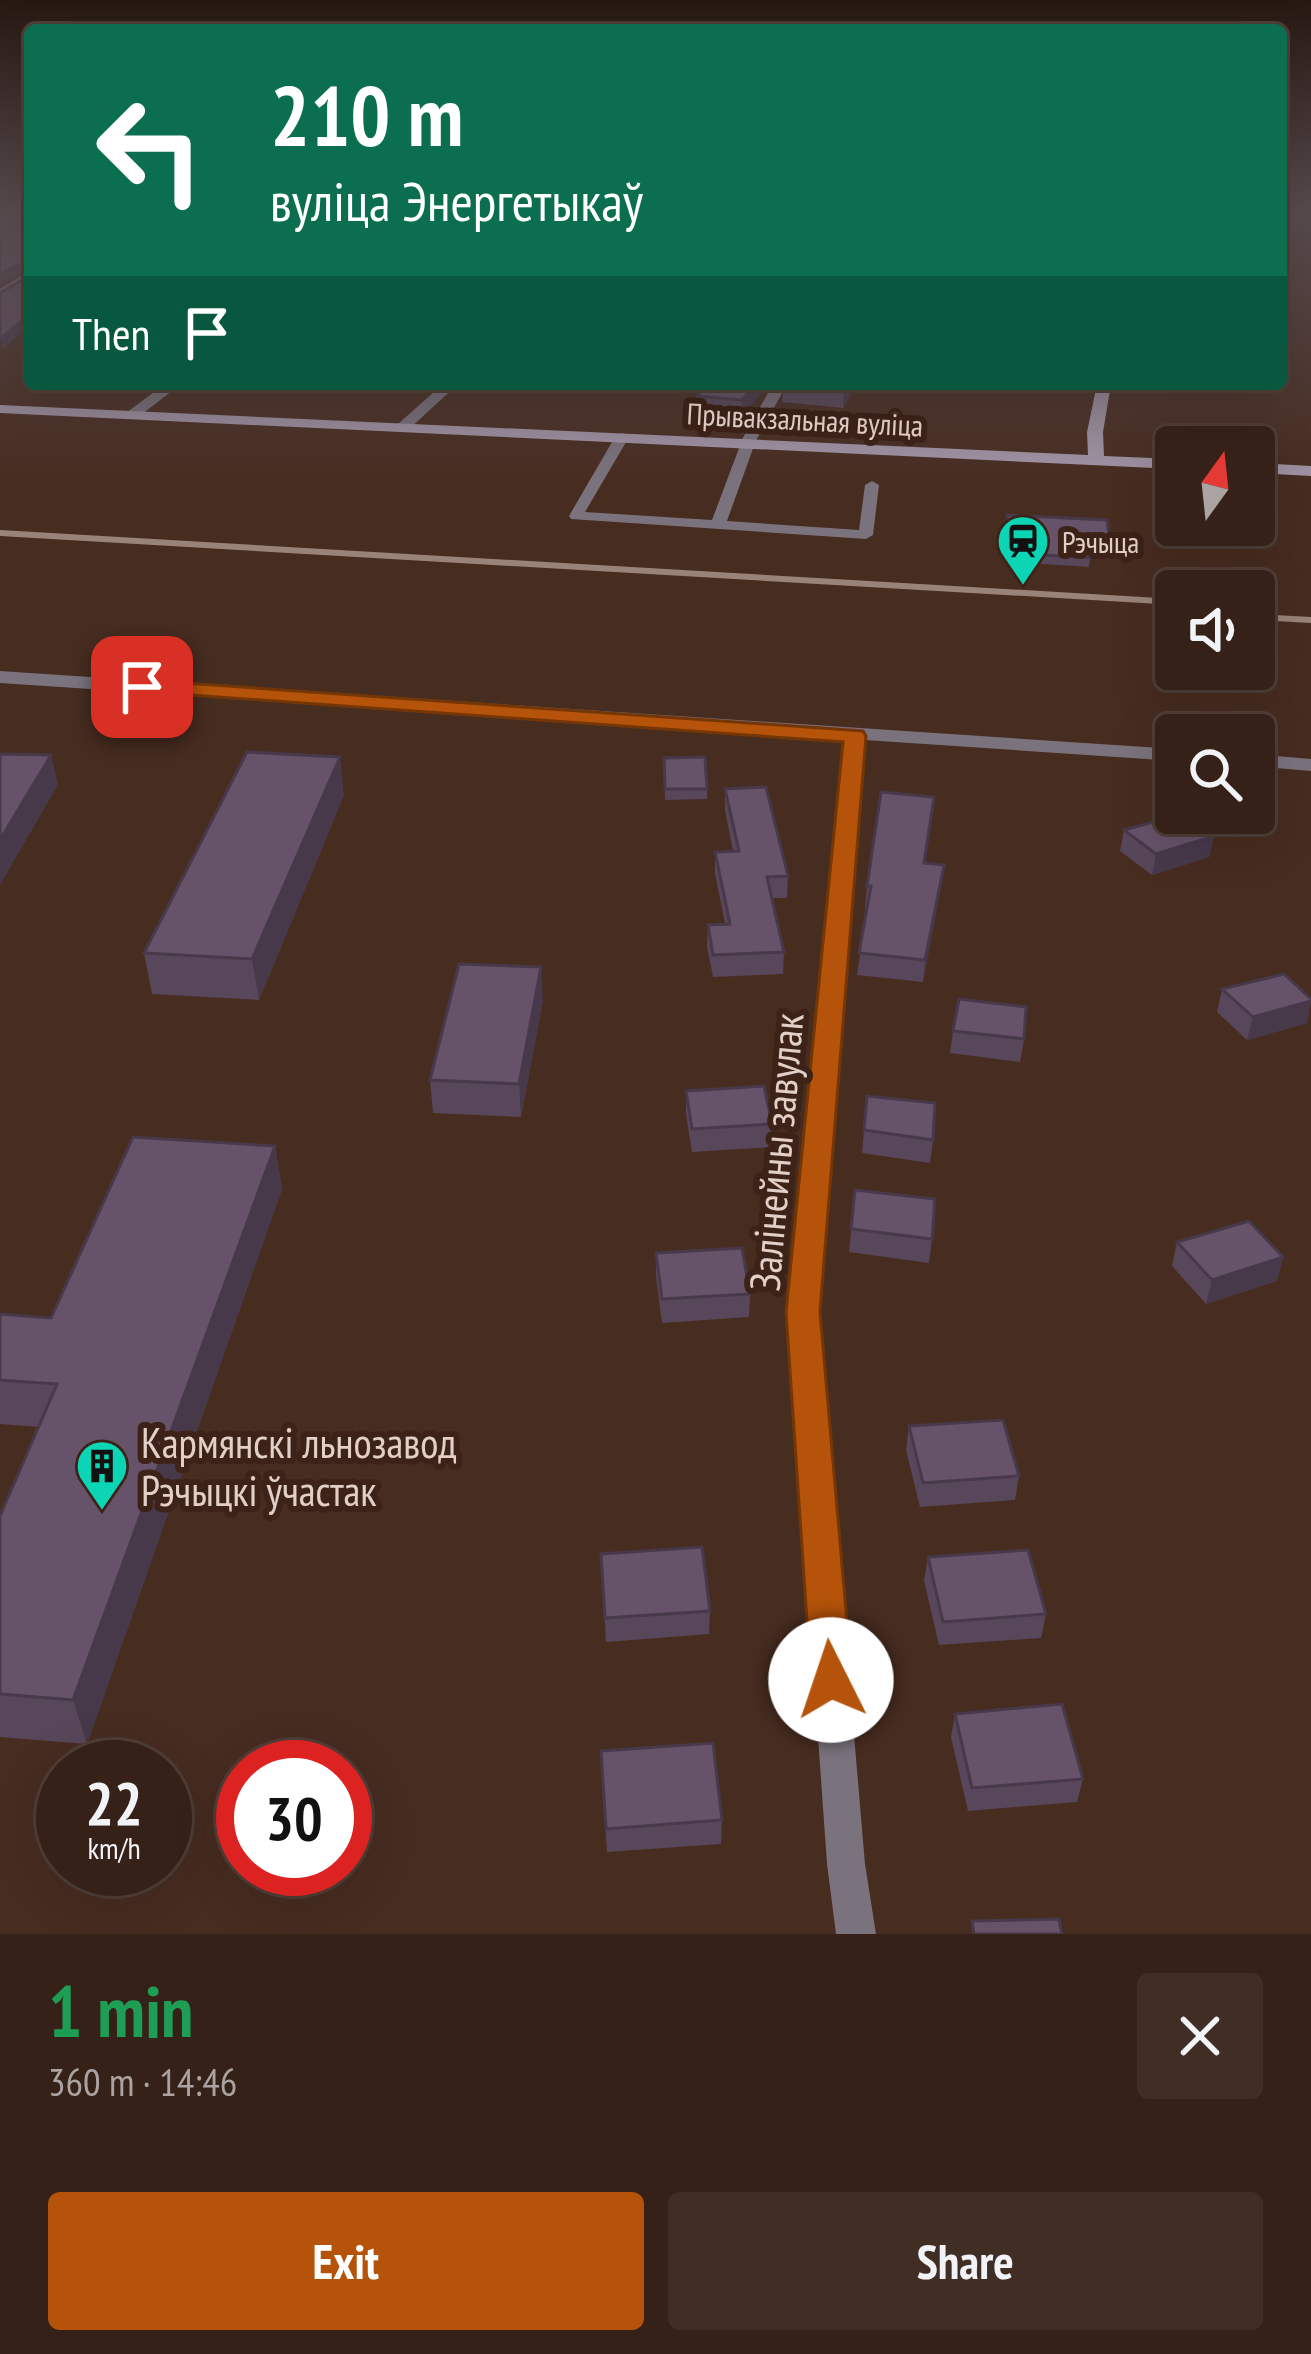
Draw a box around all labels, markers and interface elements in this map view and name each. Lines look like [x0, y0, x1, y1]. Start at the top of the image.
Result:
text: 210 m [270, 60, 463, 169]
icon: left [72, 72, 228, 228]
text: вуліца Энергетыкаў [270, 166, 643, 236]
icon: arrive [174, 300, 240, 366]
text: Then [72, 304, 150, 362]
street label: Прывакзальная вуліца [686, 393, 924, 445]
north arrow [1155, 426, 1275, 546]
map controls [1155, 426, 1275, 834]
station icon: Рэчыца [995, 513, 1051, 587]
place label: Рэчыца [1062, 522, 1139, 561]
button: sound [1155, 570, 1275, 690]
pin [91, 636, 193, 738]
icon: arrive [109, 654, 175, 720]
button: search [1155, 714, 1275, 834]
street label: Залінейны завулак [736, 1011, 816, 1293]
place label: Кармянскі льнозавод Рэчыцкі ўчастак [141, 1415, 457, 1518]
building icon: Кармянскі льнозавод Рэчыцкі ўчастак [74, 1438, 130, 1512]
position arrow [768, 1617, 894, 1743]
speed limit sign: 30 [216, 1740, 372, 1896]
text: 22 [85, 1764, 143, 1842]
text: km/h [87, 1828, 141, 1867]
text: 1 min [48, 1964, 193, 2057]
button: close [1137, 1973, 1263, 2099]
text: 360 m · 14:46 [48, 2056, 237, 2107]
button: Exit [48, 2192, 644, 2330]
button: Share [668, 2192, 1263, 2330]

